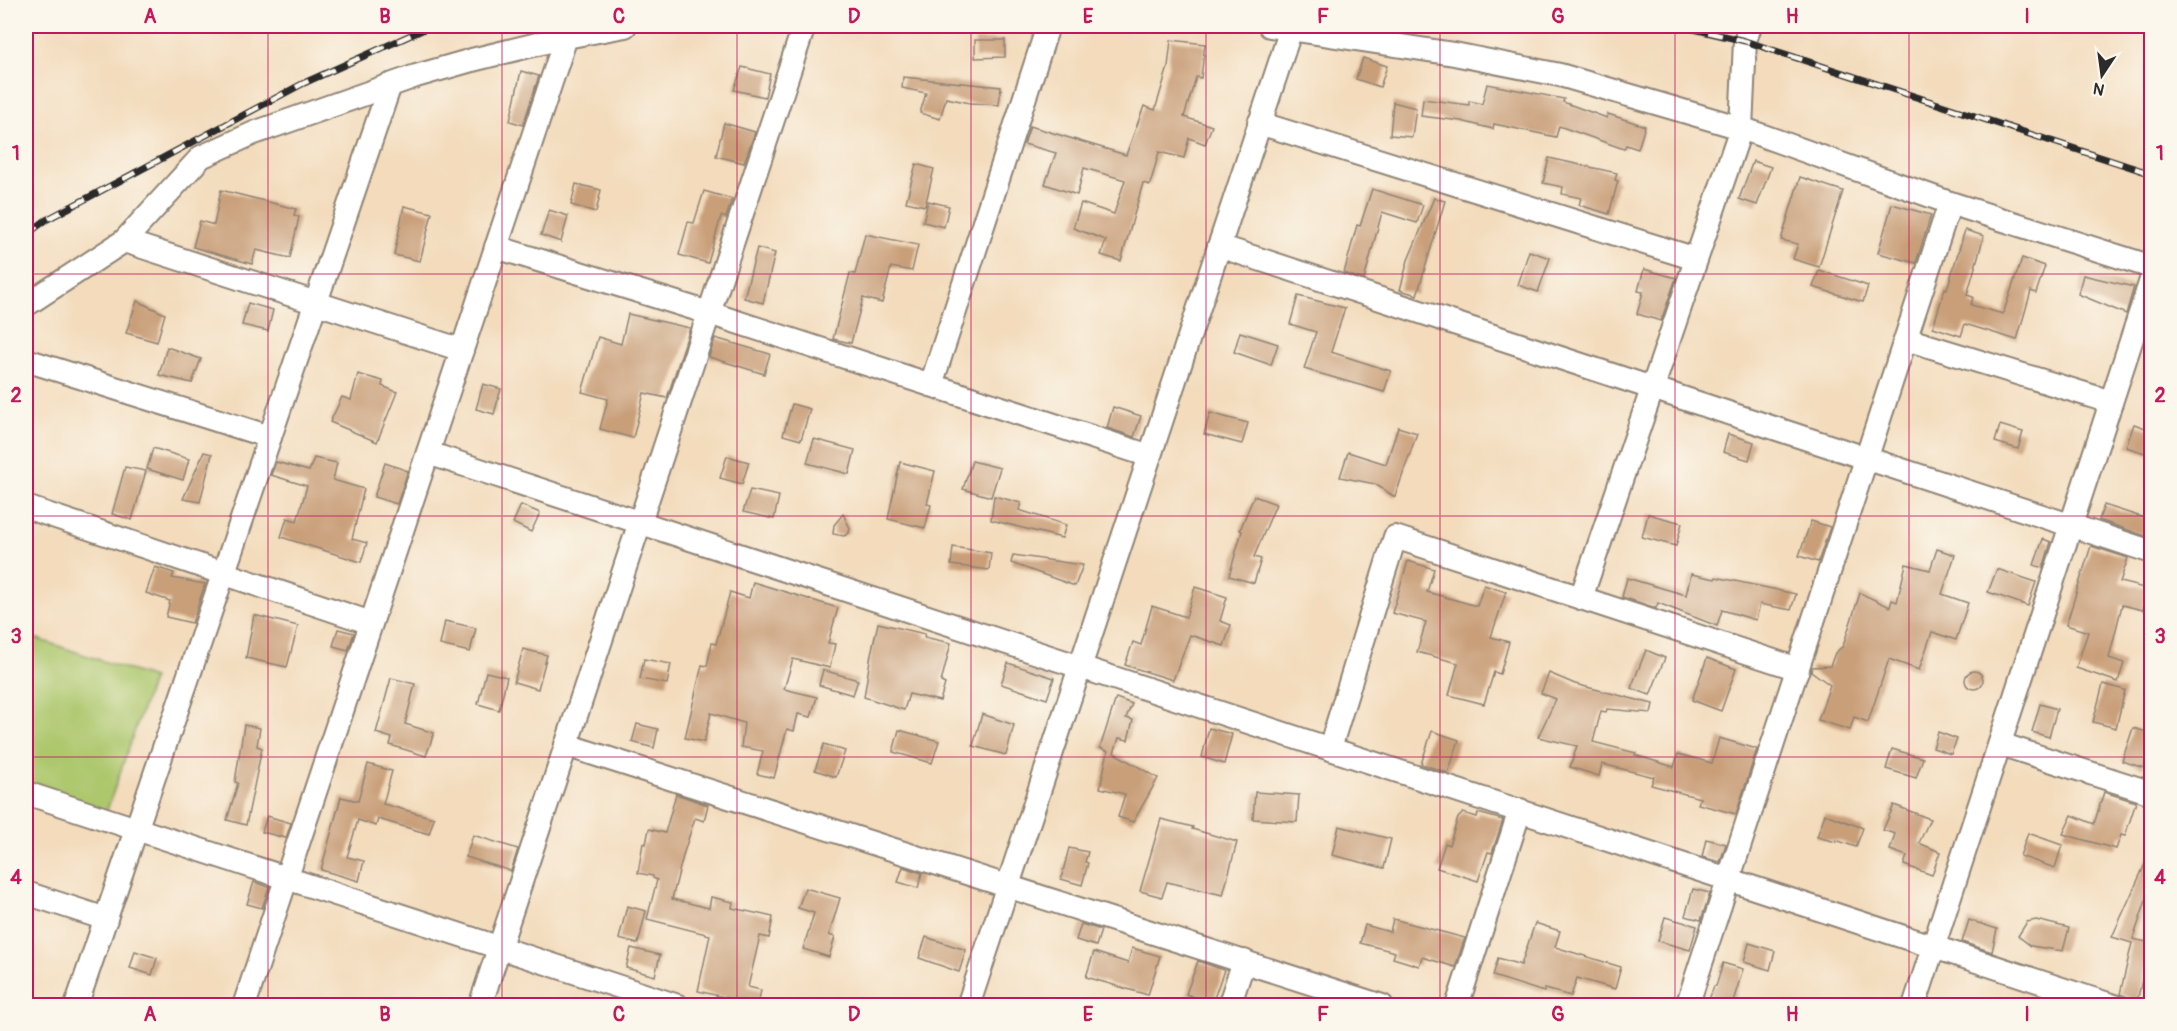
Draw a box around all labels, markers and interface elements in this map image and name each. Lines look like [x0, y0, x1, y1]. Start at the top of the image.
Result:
text: A [144, 4, 157, 29]
text: B [379, 4, 391, 29]
text: C [613, 4, 625, 29]
text: D [848, 4, 861, 29]
text: E [1083, 4, 1094, 29]
text: F [1317, 4, 1329, 29]
text: G [1551, 4, 1565, 29]
text: H [1786, 4, 1799, 29]
text: I [2024, 4, 2030, 29]
north arrow [2072, 45, 2132, 105]
text: N [2091, 78, 2106, 100]
text: 1 [12, 141, 20, 166]
text: 1 [2156, 141, 2164, 166]
text: 2 [10, 383, 22, 408]
text: 2 [2154, 383, 2166, 408]
text: 3 [10, 624, 22, 649]
text: 3 [2154, 624, 2166, 649]
text: 4 [10, 865, 22, 890]
text: 4 [2154, 865, 2166, 890]
text: A [144, 1002, 157, 1027]
text: B [379, 1002, 391, 1027]
text: C [613, 1002, 625, 1027]
text: D [848, 1002, 861, 1027]
text: E [1083, 1002, 1094, 1027]
text: F [1317, 1002, 1329, 1027]
text: G [1551, 1002, 1565, 1027]
text: H [1786, 1002, 1799, 1027]
text: I [2024, 1002, 2030, 1027]

